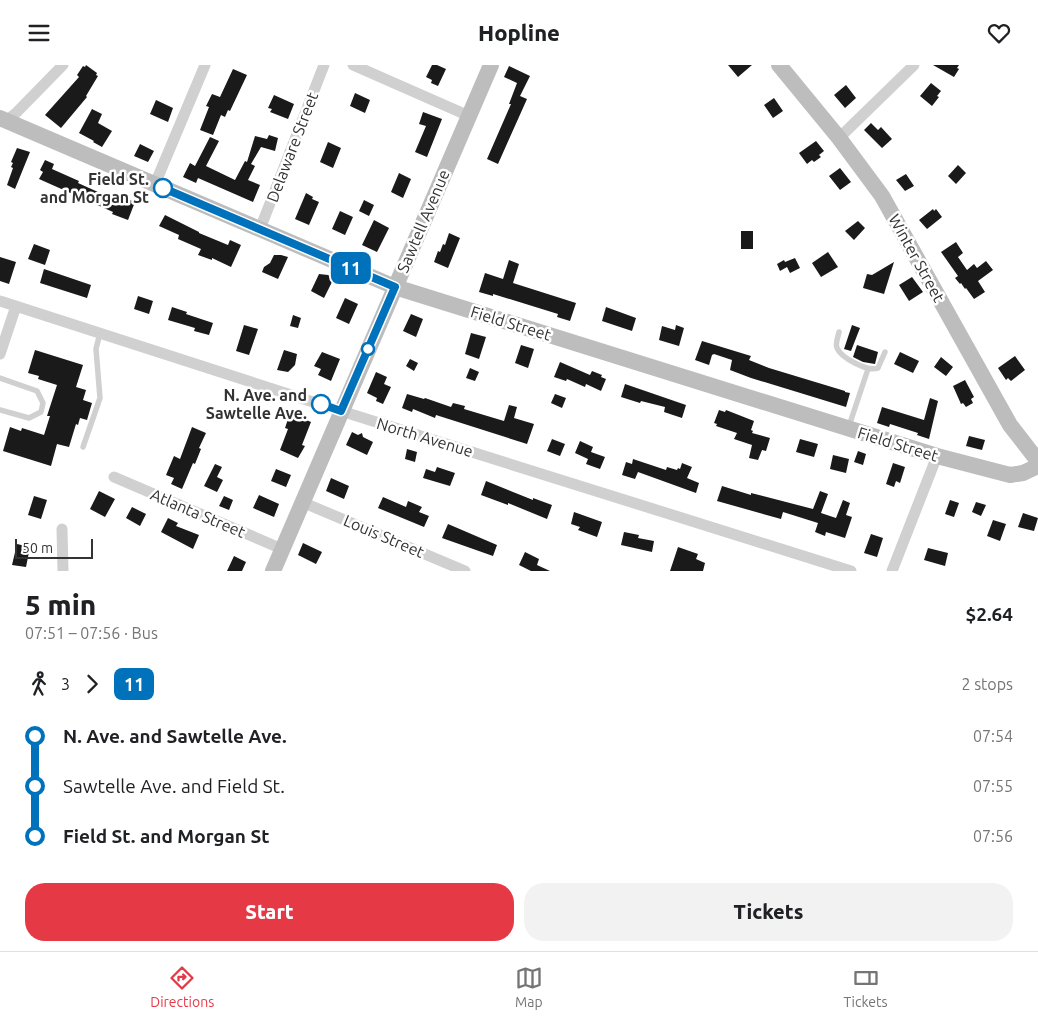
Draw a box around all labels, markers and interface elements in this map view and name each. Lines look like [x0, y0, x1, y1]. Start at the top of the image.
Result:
icon: menu [25, 19, 53, 47]
icon: heart [985, 19, 1013, 47]
text: Hopline [478, 20, 560, 45]
street label: Delaware Street [263, 89, 322, 205]
street label: Sawtell Avenue [393, 167, 453, 275]
place label: Field St. and Morgan St [40, 170, 149, 206]
marker: Field St. and Morgan St [153, 178, 173, 198]
street label: Winter Street [885, 211, 949, 306]
line badge: 11 [328, 252, 374, 284]
text: 11 [341, 258, 361, 278]
street label: Field Street [469, 302, 554, 344]
unlabelled marker [361, 342, 375, 356]
place label: N. Ave. and Sawtelle Ave. [206, 386, 307, 422]
marker: N. Ave. and Sawtelle Ave. [311, 394, 331, 414]
street label: North Avenue [375, 414, 475, 460]
street label: Field Street [856, 423, 941, 465]
street label: Atlanta Street [148, 485, 249, 541]
street label: Louis Street [341, 511, 428, 561]
scale bar [15, 536, 92, 559]
text: 50 m [22, 540, 53, 556]
text: 5 min [25, 589, 96, 620]
text: $2.64 [965, 603, 1013, 625]
text: 07:51 – 07:56 · Bus [25, 624, 158, 642]
icon: walk [25, 670, 53, 698]
icon: forward [78, 670, 106, 698]
text: 11 [124, 674, 144, 694]
text: 3 [61, 675, 70, 693]
text: 2 stops [961, 675, 1013, 693]
text: N. Ave. and Sawtelle Ave. [63, 725, 287, 747]
text: 07:54 [973, 727, 1013, 745]
text: Sawtelle Ave. and Field St. [63, 775, 285, 797]
text: 07:55 [973, 777, 1013, 795]
text: Field St. and Morgan St [63, 825, 269, 847]
text: 07:56 [973, 827, 1013, 845]
button: Start [25, 883, 514, 941]
button: Tickets [524, 883, 1013, 941]
tab: Directions [150, 964, 214, 1010]
tab: Map [515, 964, 543, 1010]
tab: Tickets [844, 964, 888, 1010]

